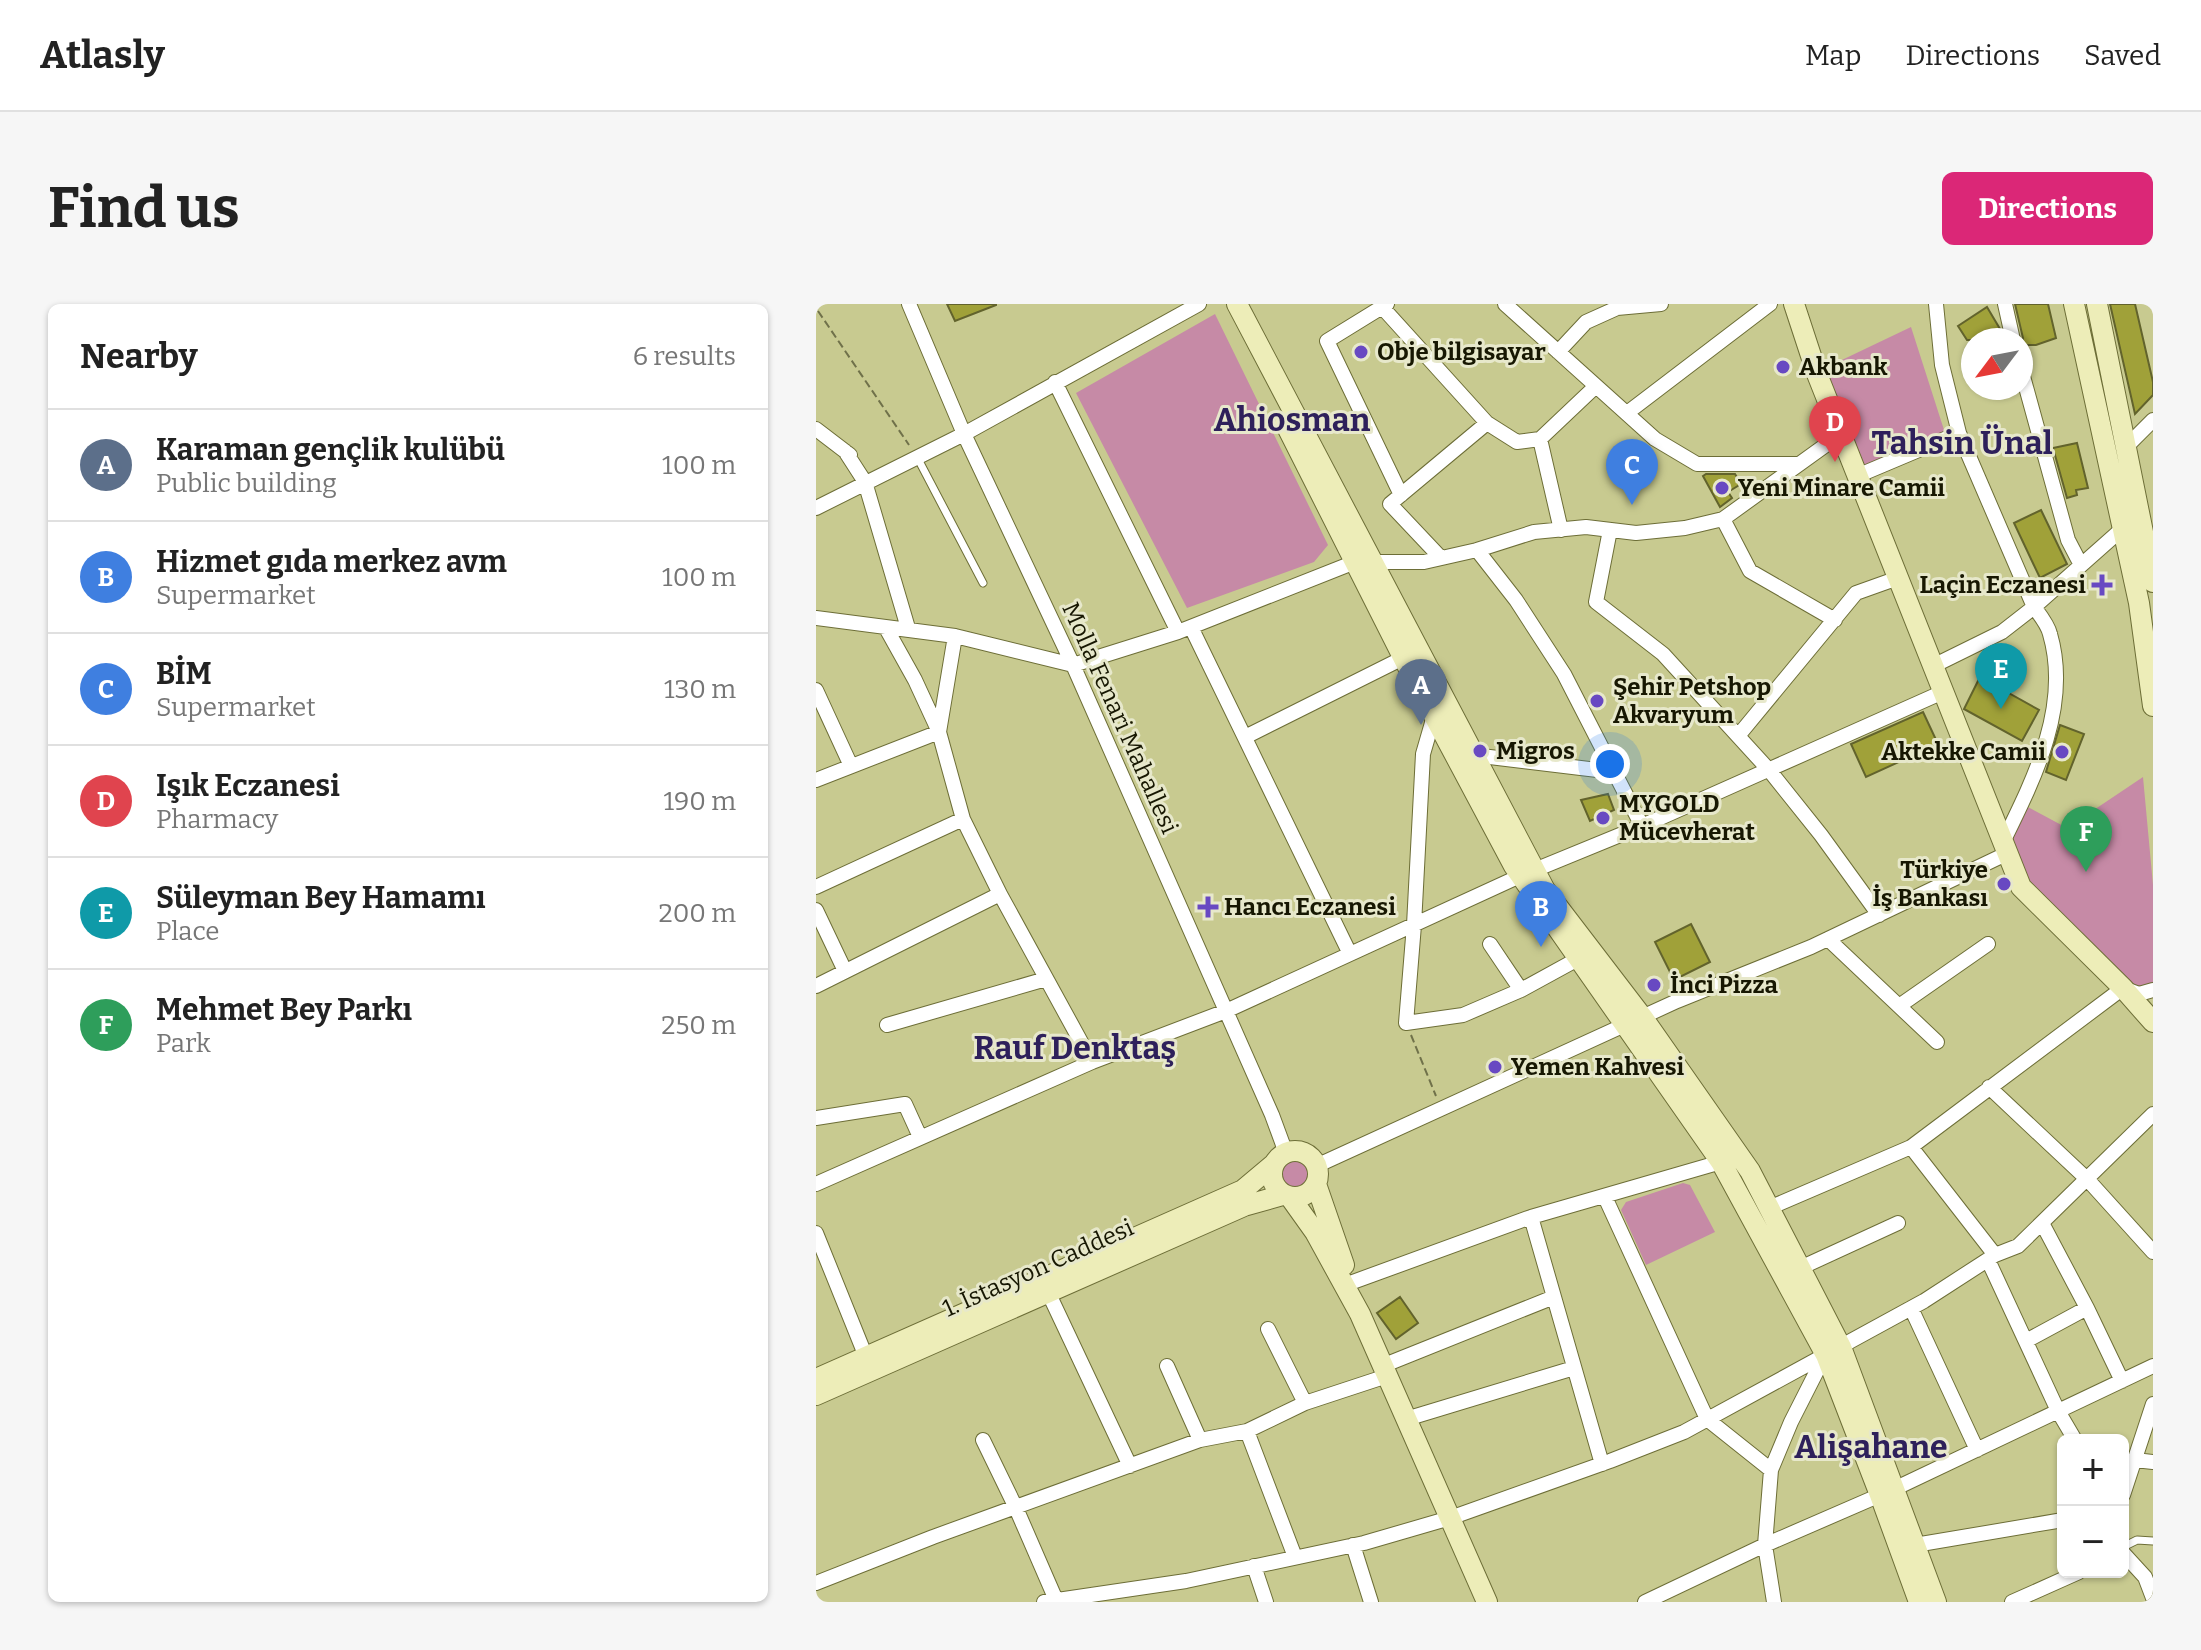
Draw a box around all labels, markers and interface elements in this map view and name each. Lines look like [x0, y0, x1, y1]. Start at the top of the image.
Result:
text: Atlasly [40, 32, 165, 78]
text: Map [1805, 39, 1861, 72]
text: Directions [1905, 39, 2040, 72]
text: Saved [2084, 39, 2161, 72]
button: Directions [1942, 172, 2153, 245]
text: Find us [48, 175, 240, 242]
north arrow [1961, 328, 2033, 400]
text: Nearby [80, 336, 198, 377]
place label: Obje bilgisayar [1377, 338, 1546, 366]
text: 6 results [633, 341, 736, 372]
marker: Obje bilgisayar [1352, 343, 1370, 361]
place label: Akbank [1799, 353, 1888, 381]
marker: Akbank [1774, 358, 1792, 376]
pin: D [1809, 396, 1861, 462]
district label: Ahiosman [1214, 401, 1371, 439]
district label: Tahsin Ünal [1871, 424, 2053, 462]
text: Karaman gençlik kulübü [156, 432, 505, 468]
pin: C [1606, 439, 1658, 505]
text: A [97, 450, 115, 481]
text: 100 m [662, 450, 736, 481]
text: Public building [156, 468, 337, 499]
place label: Yeni Minare Camii [1738, 474, 1945, 502]
marker: Yeni Minare Camii [1713, 479, 1731, 497]
text: Hizmet gıda merkez avm [156, 544, 507, 580]
text: B [98, 562, 114, 593]
text: 100 m [662, 562, 736, 593]
place label: Laçin Eczanesi [1920, 571, 2086, 599]
marker: Laçin Eczanesi [2093, 576, 2111, 594]
text: Supermarket [156, 580, 316, 611]
street label: Molla Fenari Mahallesi [1056, 598, 1184, 838]
pin: E [1975, 643, 2027, 709]
text: BİM [156, 656, 212, 692]
pin: A [1395, 659, 1447, 725]
place label: Şehir Petshop Akvaryum [1613, 673, 1771, 729]
text: C [98, 674, 114, 705]
text: 130 m [664, 674, 736, 705]
text: Supermarket [156, 692, 316, 723]
marker: Şehir Petshop Akvaryum [1588, 692, 1606, 710]
place label: Migros [1496, 737, 1575, 765]
place label: Aktekke Camii [1881, 738, 2046, 766]
marker: Migros [1471, 742, 1489, 760]
marker: Aktekke Camii [2053, 743, 2071, 761]
your location [1590, 744, 1630, 784]
text: Işık Eczanesi [156, 768, 340, 804]
text: D [97, 786, 115, 817]
text: 190 m [664, 786, 736, 817]
place label: MYGOLD Mücevherat [1619, 790, 1755, 846]
text: Pharmacy [156, 804, 278, 835]
pin: F [2060, 806, 2112, 872]
marker: MYGOLD Mücevherat [1594, 809, 1612, 827]
place label: Türkiye İş Bankası [1872, 856, 1988, 912]
marker: Türkiye İş Bankası [1995, 875, 2013, 893]
text: Süleyman Bey Hamamı [156, 880, 485, 916]
pin: B [1515, 881, 1567, 947]
place label: Hancı Eczanesi [1224, 893, 1396, 921]
text: E [98, 898, 114, 929]
text: 200 m [659, 898, 736, 929]
marker: Hancı Eczanesi [1199, 898, 1217, 916]
text: Place [156, 916, 220, 947]
place label: İnci Pizza [1670, 971, 1779, 999]
marker: İnci Pizza [1645, 976, 1663, 994]
text: Mehmet Bey Parkı [156, 992, 412, 1028]
text: F [99, 1010, 113, 1041]
text: 250 m [661, 1010, 736, 1041]
text: Park [156, 1028, 211, 1059]
district label: Rauf Denktaş [974, 1029, 1176, 1067]
place label: Yemen Kahvesi [1511, 1053, 1685, 1081]
marker: Yemen Kahvesi [1486, 1058, 1504, 1076]
street label: 1. İstasyon Caddesi [938, 1213, 1138, 1323]
district label: Alişahane [1794, 1428, 1948, 1466]
map controls [2057, 1434, 2129, 1578]
button: + [2057, 1434, 2129, 1506]
button: − [2057, 1506, 2129, 1578]

